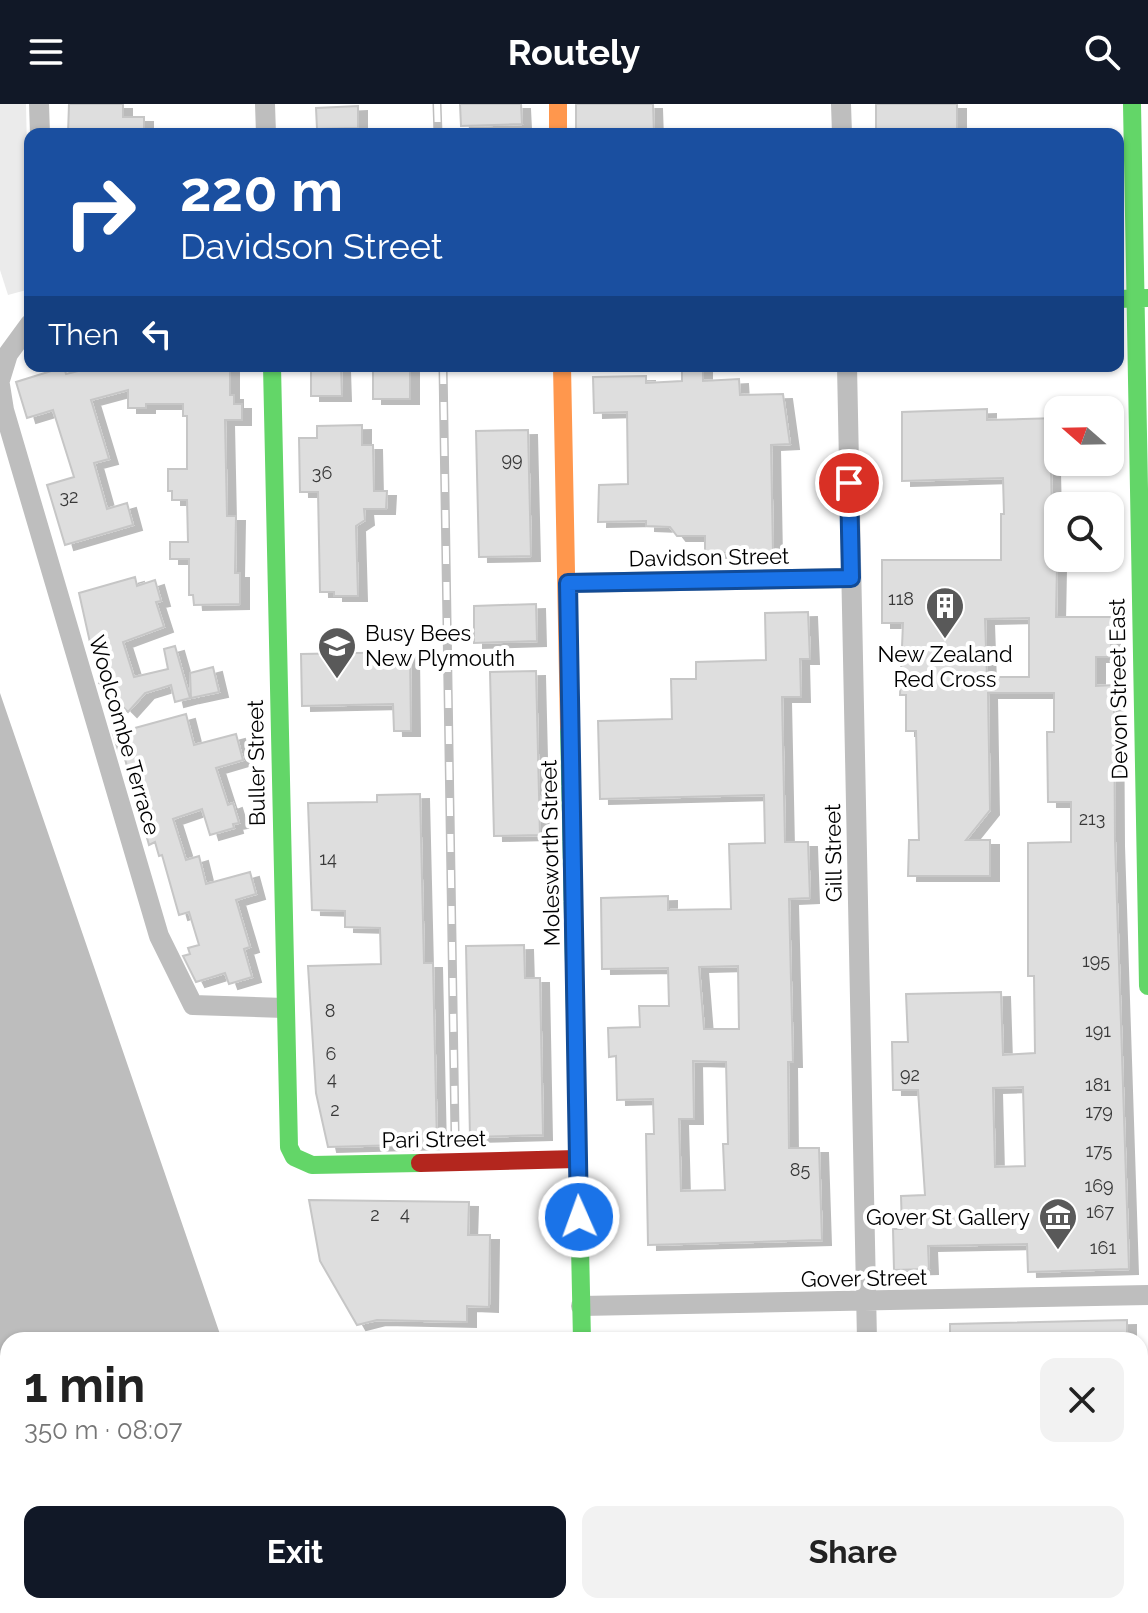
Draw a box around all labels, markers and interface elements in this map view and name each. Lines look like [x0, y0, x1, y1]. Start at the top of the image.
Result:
icon: menu [24, 30, 68, 74]
icon: search [1080, 30, 1124, 74]
text: Routely [508, 31, 640, 73]
text: 220 m [180, 158, 343, 224]
icon: right [48, 160, 152, 264]
text: Davidson Street [180, 225, 443, 267]
icon: left [135, 312, 179, 356]
text: Then [48, 317, 119, 352]
north arrow [1044, 396, 1124, 476]
map controls [1044, 396, 1124, 572]
house number: 99 [501, 449, 523, 470]
pin [815, 449, 883, 517]
icon: arrive [827, 461, 871, 505]
house number: 36 [312, 462, 332, 483]
house number: 32 [60, 486, 79, 507]
button: search [1044, 492, 1124, 572]
street label: Davidson Street [628, 543, 790, 571]
building icon: New Zealand Red Cross [924, 585, 966, 640]
house number: 118 [888, 588, 914, 609]
street label: Devon Street East [1103, 598, 1133, 780]
place label: Busy Bees New Plymouth [365, 620, 515, 671]
school or university icon: Busy Bees New Plymouth [316, 625, 358, 680]
street label: Woolcombe Terrace [84, 632, 166, 838]
place label: New Zealand Red Cross [877, 641, 1013, 692]
street label: Buller Street [242, 699, 270, 826]
street label: Molesworth Street [535, 759, 565, 947]
street label: Gill Street [819, 803, 847, 902]
house number: 213 [1079, 808, 1105, 829]
house number: 14 [319, 848, 337, 869]
house number: 195 [1082, 950, 1110, 971]
house number: 8 [325, 1000, 335, 1021]
house number: 191 [1085, 1020, 1111, 1041]
house number: 6 [326, 1043, 337, 1064]
house number: 92 [900, 1064, 920, 1085]
house number: 4 [327, 1068, 337, 1089]
house number: 181 [1085, 1074, 1111, 1095]
house number: 2 [330, 1099, 340, 1120]
house number: 179 [1085, 1101, 1113, 1122]
street label: Pari Street [381, 1125, 487, 1153]
house number: 175 [1086, 1140, 1113, 1161]
house number: 85 [790, 1159, 810, 1180]
position arrow [537, 1175, 621, 1259]
house number: 169 [1084, 1175, 1114, 1196]
museum icon: Gover St Gallery [1037, 1196, 1079, 1251]
house number: 167 [1086, 1201, 1114, 1222]
house number: 4 [400, 1203, 410, 1224]
house number: 2 [370, 1204, 380, 1225]
place label: Gover St Gallery [866, 1204, 1030, 1230]
house number: 161 [1090, 1237, 1116, 1258]
street label: Gover Street [801, 1264, 928, 1292]
text: 1 min [24, 1357, 145, 1413]
button: close [1040, 1358, 1124, 1442]
text: 350 m · 08:07 [24, 1415, 183, 1445]
button: Exit [24, 1506, 566, 1598]
button: Share [582, 1506, 1124, 1598]

